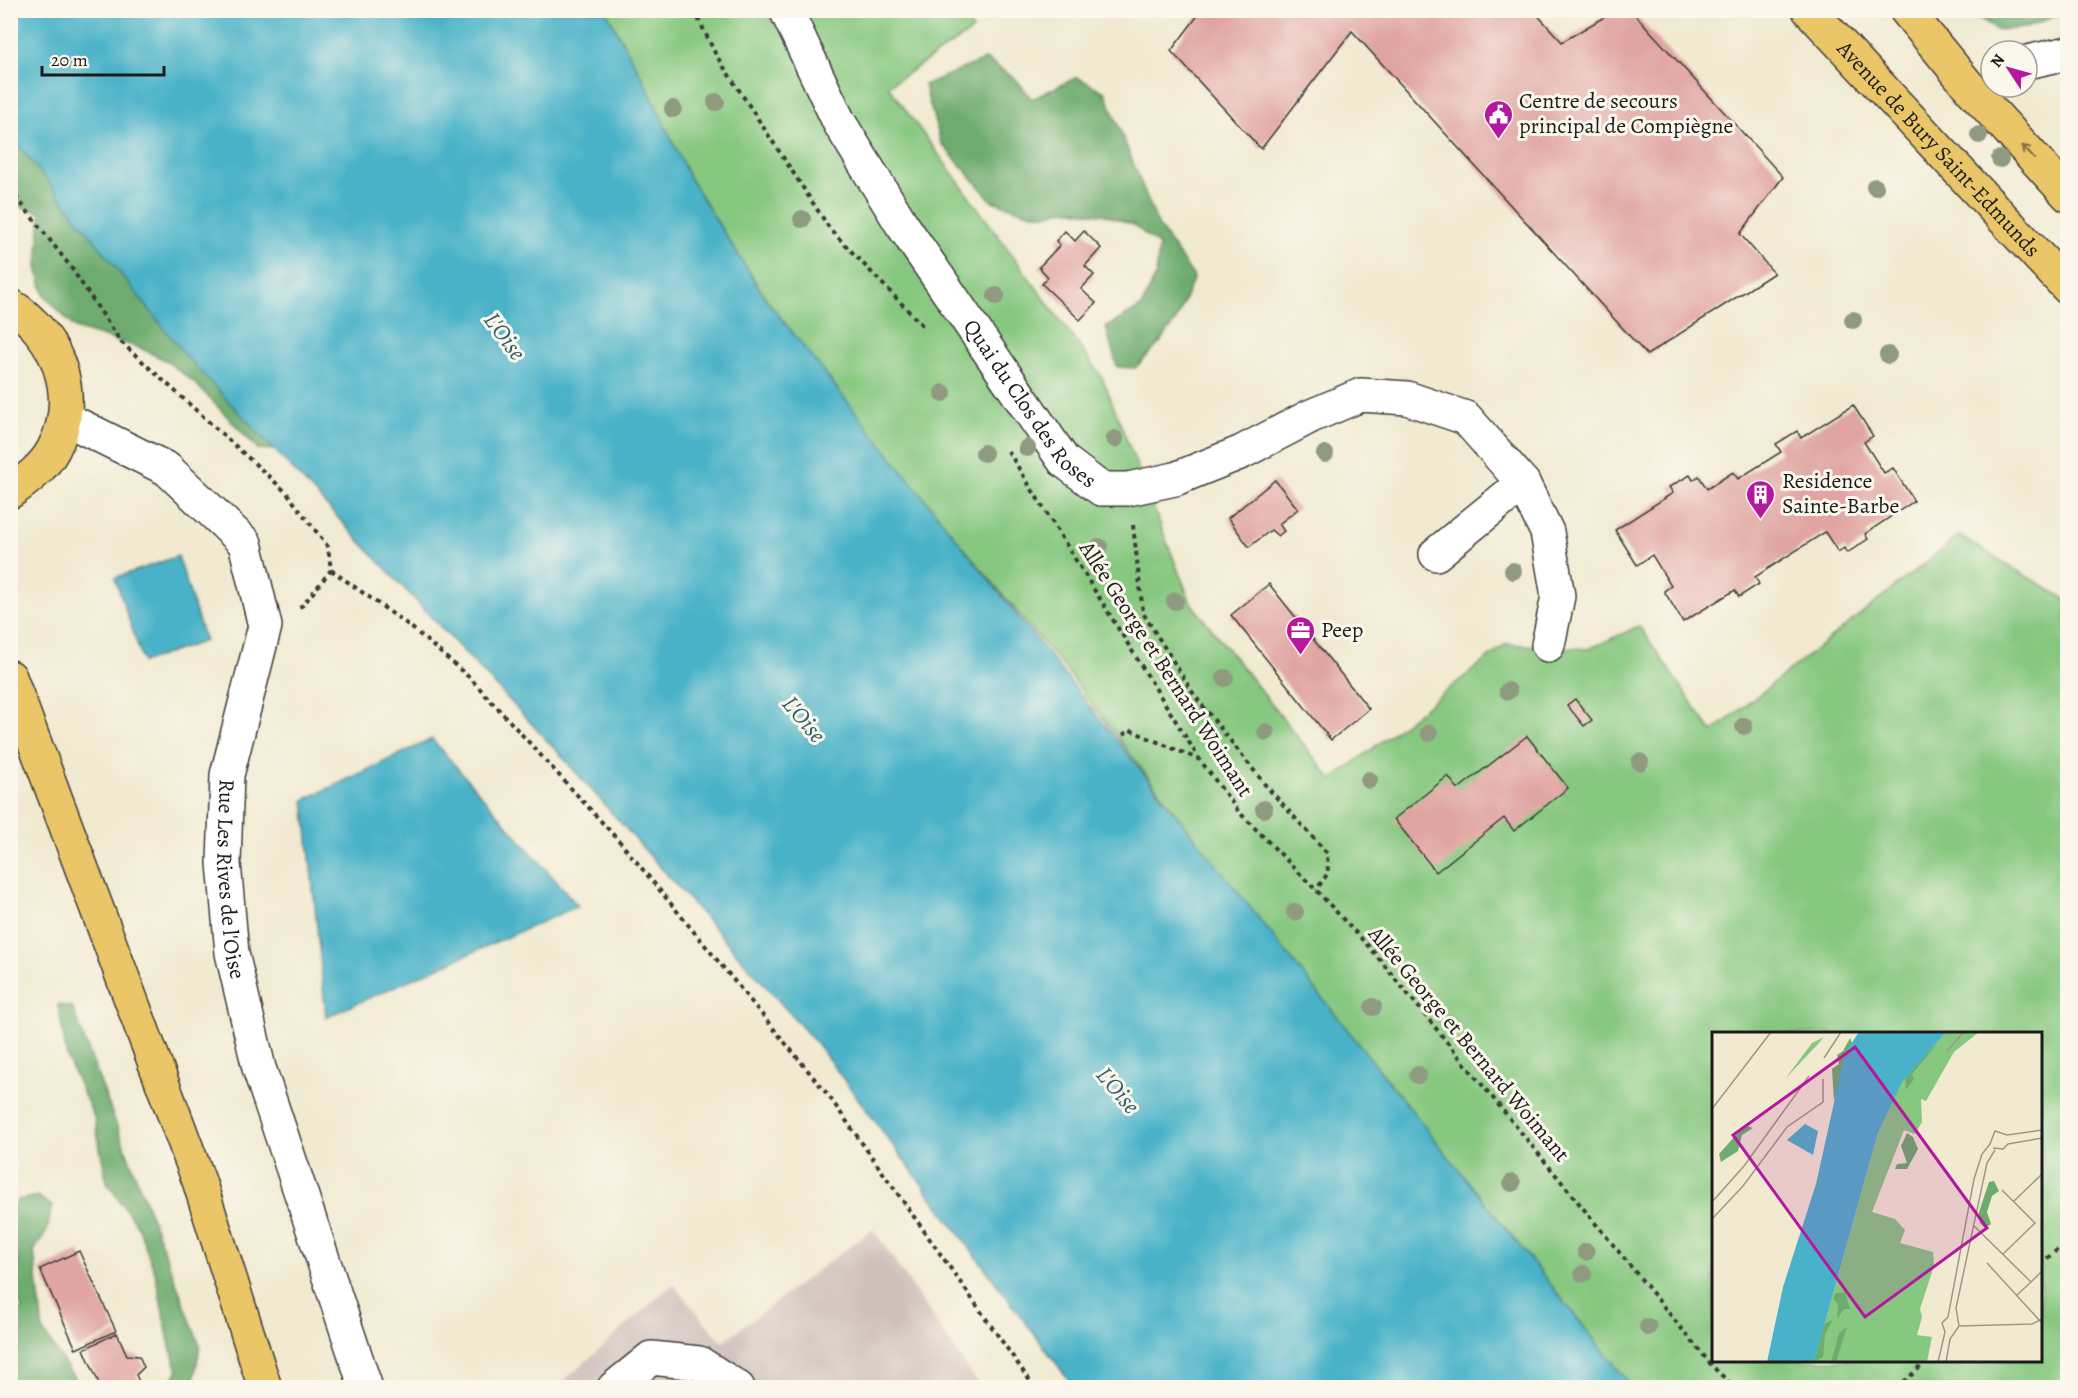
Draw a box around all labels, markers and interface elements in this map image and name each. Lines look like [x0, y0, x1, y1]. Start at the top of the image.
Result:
street label: Avenue de Bury Saint-Edmunds [1829, 33, 2047, 264]
scale bar [42, 39, 164, 77]
north arrow [1979, 39, 2039, 99]
text: 20 m [51, 48, 88, 72]
text: N [1985, 49, 2010, 72]
place label: Centre de secours principal de Compiègne [1519, 86, 1733, 141]
public building icon: Centre de secours principal de Compiègne [1482, 98, 1514, 140]
one-way arrow [2021, 145, 2035, 160]
water label: L'Oise [477, 305, 534, 367]
street label: Quai du Clos des Roses [956, 313, 1103, 495]
place label: Residence Sainte-Barbe [1782, 466, 1899, 521]
building icon: Residence Sainte-Barbe [1745, 478, 1777, 520]
street label: Allée George et Bernard Woimant [1071, 535, 1260, 803]
office icon: Peep [1284, 614, 1316, 656]
place label: Peep [1321, 615, 1363, 645]
water label: L'Oise [775, 689, 833, 750]
street label: Rue Les Rives de l'Oise [209, 779, 253, 982]
street label: Allée George et Bernard Woimant [1361, 919, 1577, 1168]
inset map [1712, 1032, 2042, 1362]
water label: L'Oise [1089, 1060, 1147, 1121]

